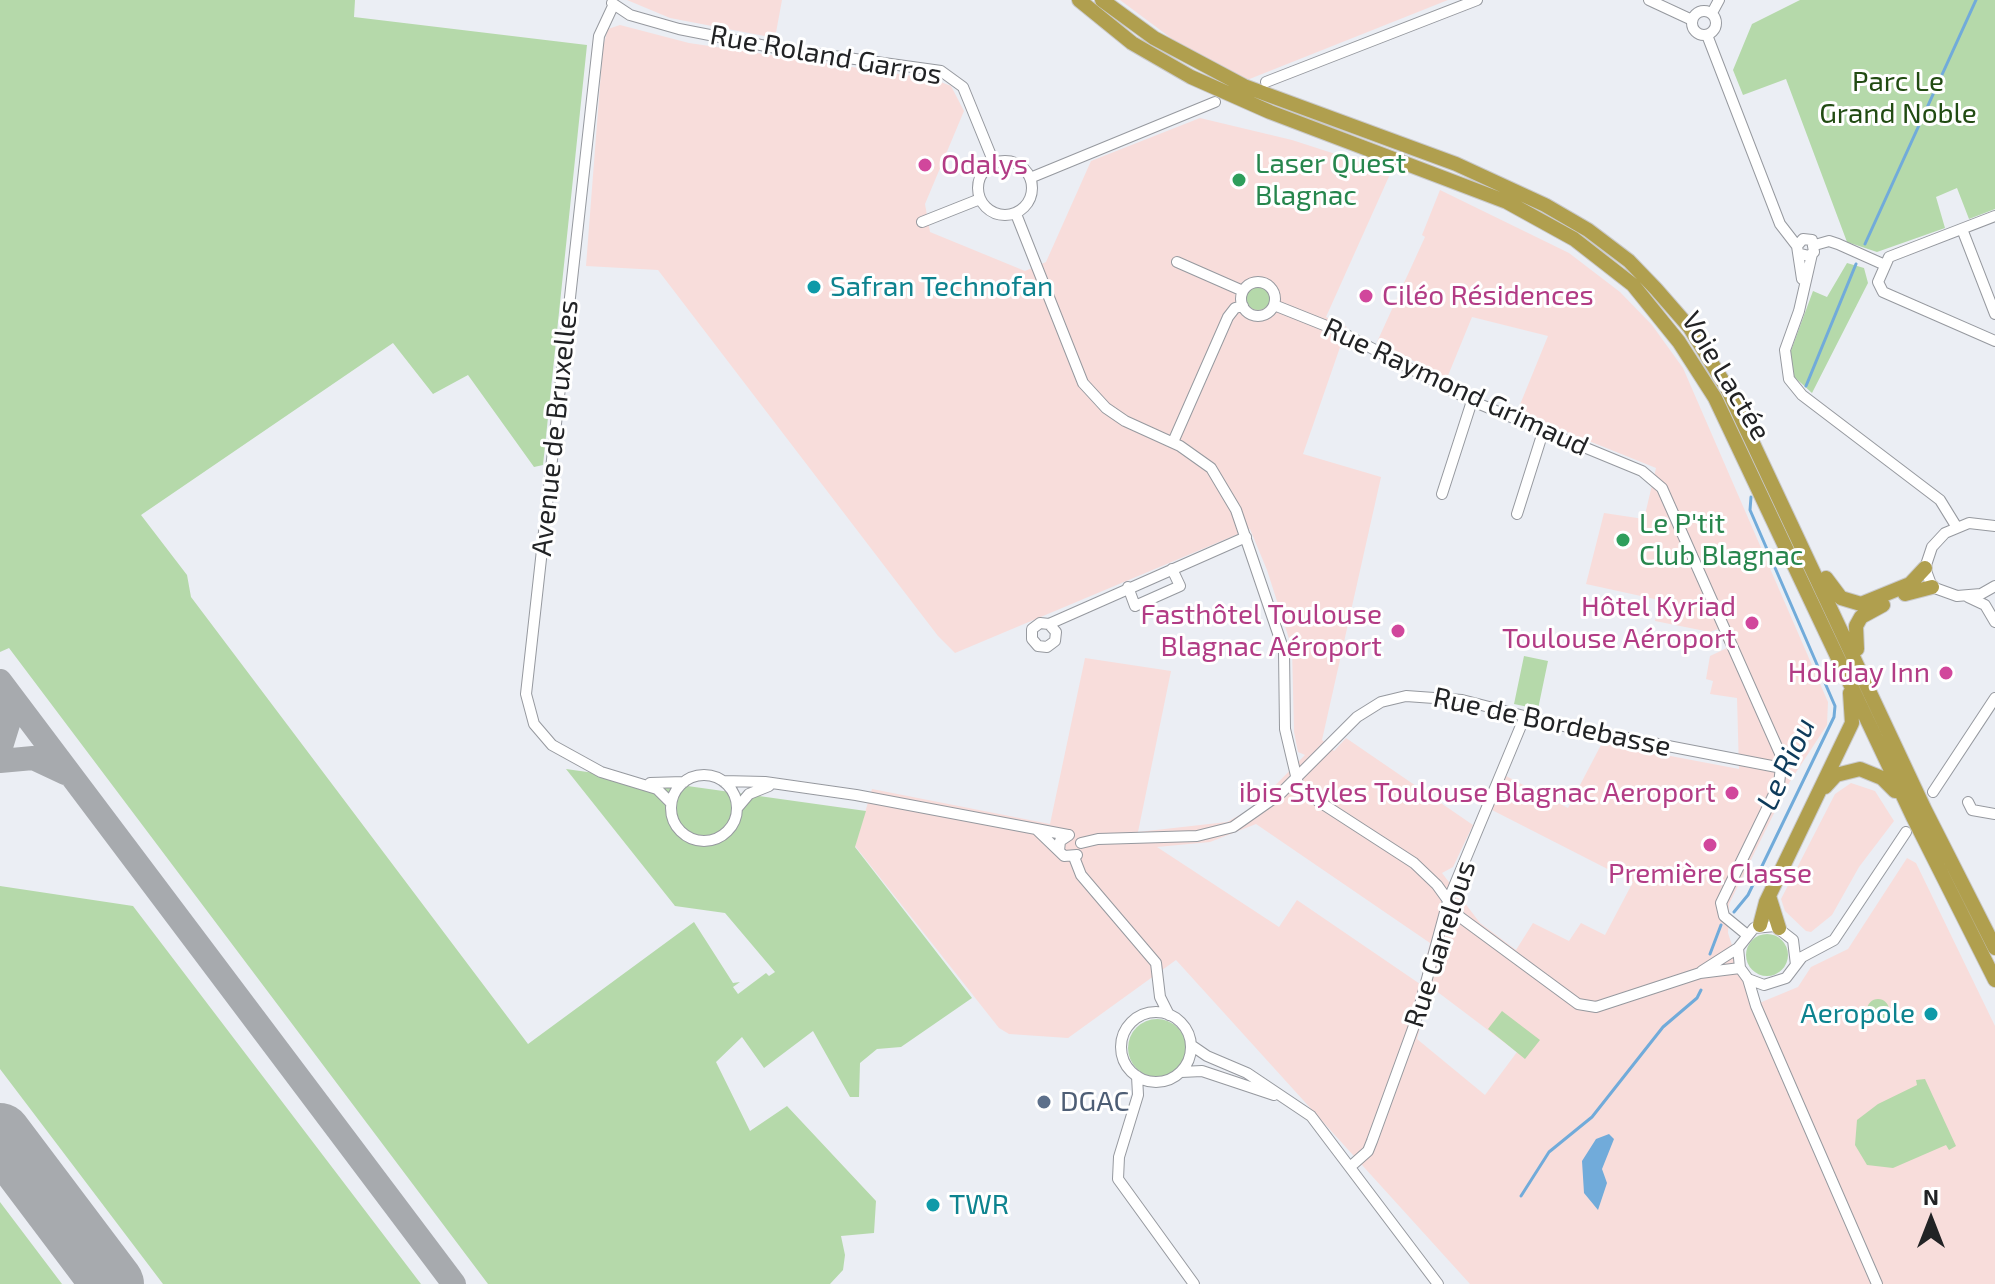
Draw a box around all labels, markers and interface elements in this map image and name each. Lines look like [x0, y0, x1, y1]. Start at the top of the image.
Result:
street label: Rue Roland Garros [707, 18, 945, 92]
park label: Parc Le Grand Noble [1819, 65, 1977, 131]
place label: Laser Quest Blagnac [1255, 147, 1406, 213]
place label: Odalys [941, 148, 1028, 182]
marker: Odalys [916, 156, 934, 174]
marker: Laser Quest Blagnac [1230, 171, 1248, 189]
place label: Safran Technofan [830, 270, 1053, 304]
marker: Safran Technofan [805, 278, 823, 296]
place label: Ciléo Résidences [1382, 279, 1594, 313]
marker: Ciléo Résidences [1357, 287, 1375, 305]
street label: Avenue de Bruxelles [525, 298, 585, 558]
street label: Voie Lactée [1674, 305, 1778, 447]
street label: Rue Raymond Grimaud [1318, 311, 1594, 463]
place label: Le P'tit Club Blagnac [1639, 507, 1803, 573]
marker: Le P'tit Club Blagnac [1614, 531, 1632, 549]
place label: Hôtel Kyriad Toulouse Aéroport [1502, 590, 1736, 656]
place label: Fasthôtel Toulouse Blagnac Aéroport [1140, 598, 1382, 664]
marker: Hôtel Kyriad Toulouse Aéroport [1743, 614, 1761, 632]
marker: Fasthôtel Toulouse Blagnac Aéroport [1389, 622, 1407, 640]
place label: Holiday Inn [1788, 656, 1930, 690]
marker: Holiday Inn [1937, 664, 1955, 682]
street label: Rue de Bordebasse [1430, 680, 1674, 764]
water label: Le Riou [1749, 712, 1823, 816]
place label: ibis Styles Toulouse Blagnac Aeroport [1239, 776, 1716, 810]
marker: ibis Styles Toulouse Blagnac Aeroport [1723, 784, 1741, 802]
marker: Première Classe [1701, 836, 1719, 854]
street label: Rue Ganelous [1397, 856, 1483, 1032]
place label: Première Classe [1608, 857, 1812, 891]
place label: Aeropole [1800, 997, 1915, 1031]
marker: Aeropole [1922, 1005, 1940, 1023]
place label: DGAC [1060, 1085, 1129, 1119]
marker: DGAC [1035, 1093, 1053, 1111]
north arrow [1891, 1180, 1971, 1260]
text: N [1923, 1183, 1939, 1209]
place label: TWR [949, 1188, 1009, 1222]
marker: TWR [924, 1196, 942, 1214]

